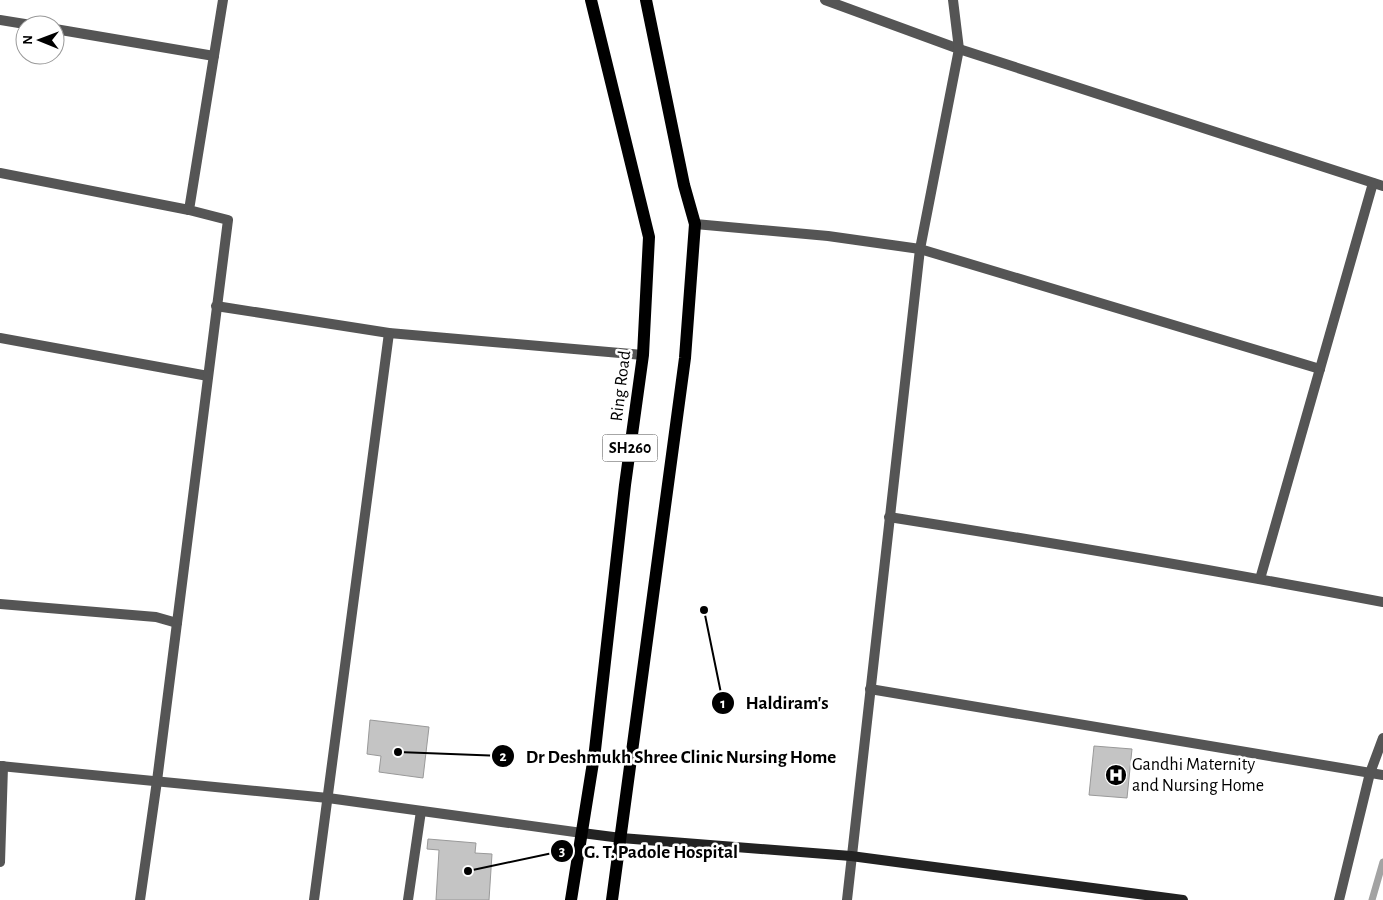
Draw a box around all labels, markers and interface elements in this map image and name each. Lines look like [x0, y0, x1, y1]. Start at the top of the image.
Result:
north arrow [15, 15, 65, 65]
text: N [21, 35, 35, 45]
street label: Ring Road [608, 350, 634, 422]
road number: SH260 [602, 434, 658, 462]
callout: Haldiram's [711, 686, 839, 720]
text: Haldiram's [746, 694, 828, 713]
text: 1 [720, 696, 726, 711]
callout: Dr Deshmukh Shree Clinic Nursing Home [490, 739, 846, 773]
text: Dr Deshmukh Shree Clinic Nursing Home [526, 748, 836, 767]
text: 2 [499, 749, 507, 764]
place label: Gandhi Maternity and Nursing Home [1132, 756, 1264, 795]
hospital icon: Gandhi Maternity and Nursing Home [1104, 763, 1128, 787]
callout: G. T. Padole Hospital [549, 834, 749, 868]
text: G. T. Padole Hospital [584, 843, 738, 862]
text: 3 [559, 844, 565, 859]

